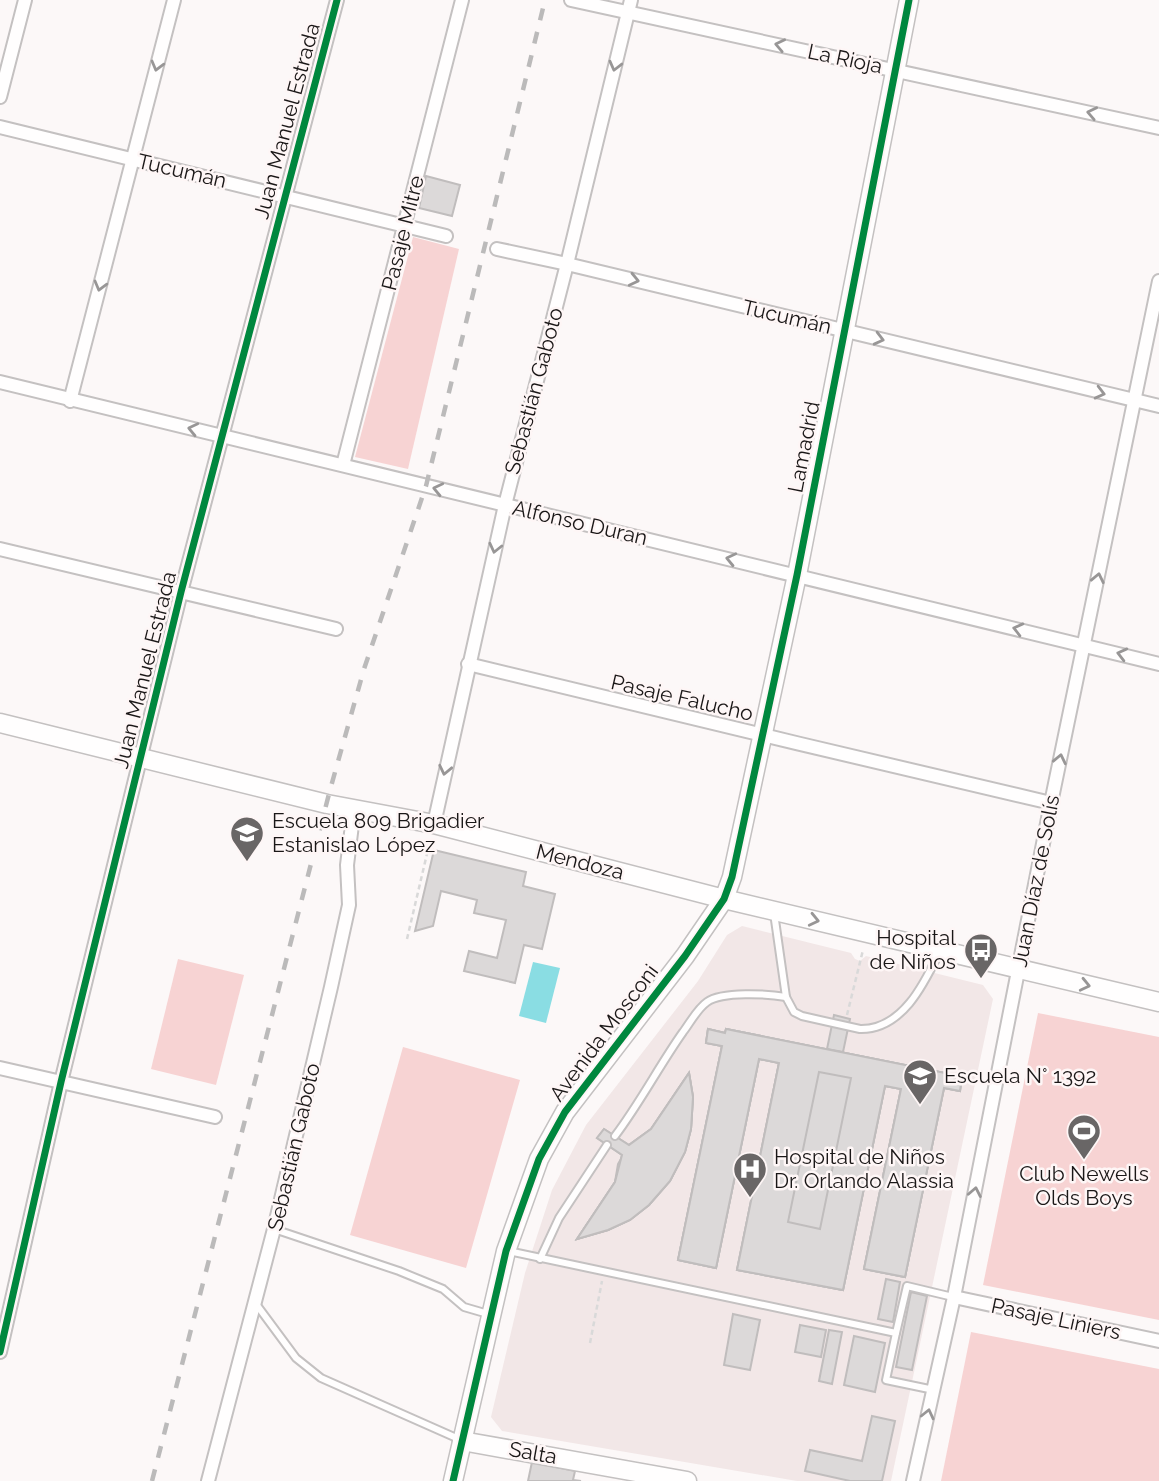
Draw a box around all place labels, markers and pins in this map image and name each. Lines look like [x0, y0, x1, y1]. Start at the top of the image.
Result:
place label: Escuela 809 Brigadier Estanislao López [272, 808, 485, 857]
school or university icon: Escuela 809 Brigadier Estanislao López [228, 814, 266, 863]
place label: Hospital de Niños [870, 925, 956, 974]
bus stop icon: Hospital de Niños [962, 931, 1000, 980]
school or university icon: Escuela N° 1392 [901, 1057, 939, 1106]
place label: Escuela N° 1392 [944, 1063, 1096, 1088]
sports icon: Club Newells Olds Boys [1065, 1112, 1103, 1161]
place label: Hospital de Niños Dr. Orlando Alassia [774, 1144, 954, 1193]
hospital icon: Hospital de Niños Dr. Orlando Alassia [731, 1150, 769, 1199]
place label: Club Newells Olds Boys [1019, 1161, 1149, 1210]

